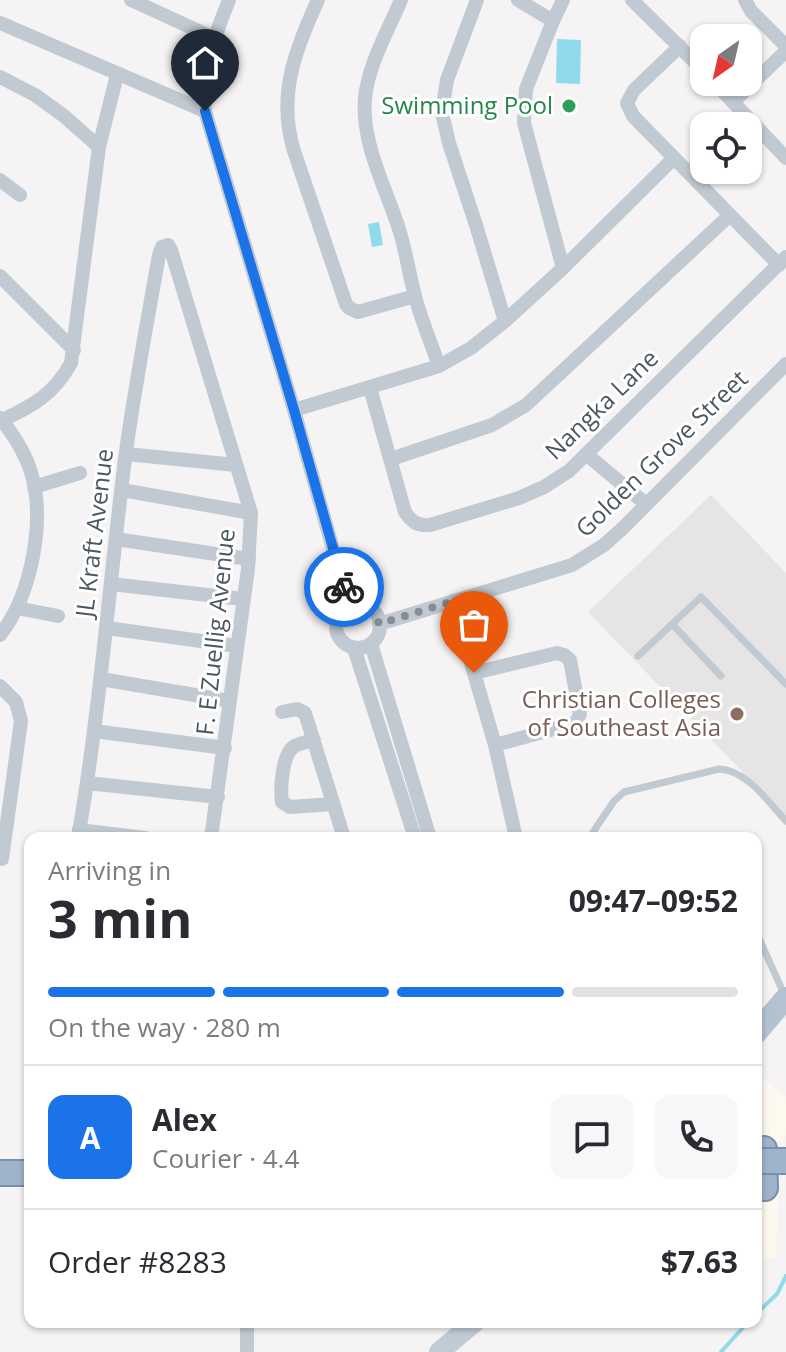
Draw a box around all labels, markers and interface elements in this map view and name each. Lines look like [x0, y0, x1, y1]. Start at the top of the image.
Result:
north arrow [690, 24, 762, 96]
map controls [690, 24, 762, 184]
pin [171, 29, 239, 111]
icon: home [183, 41, 227, 85]
place label: Swimming Pool [381, 88, 553, 121]
marker: Swimming Pool [560, 97, 578, 115]
button: locate [690, 112, 762, 184]
street label: Nangka Lane [537, 342, 665, 466]
street label: Golden Grove Street [568, 362, 754, 544]
street label: JL Kraft Avenue [67, 447, 120, 621]
street label: F. E Zuellig Avenue [187, 527, 242, 737]
courier [304, 547, 384, 627]
icon: bike [322, 565, 366, 609]
pin [440, 591, 508, 673]
icon: bag [452, 603, 496, 647]
place label: Christian Colleges of Southeast Asia [522, 682, 721, 743]
marker: Christian Colleges of Southeast Asia [728, 705, 746, 723]
text: Arriving in [48, 852, 171, 888]
text: 09:47–09:52 [569, 880, 738, 921]
text: 3 min [48, 882, 192, 953]
text: On the way · 280 m [48, 1009, 281, 1045]
button: chat [550, 1095, 634, 1179]
button: phone [654, 1095, 738, 1179]
text: Alex [152, 1099, 217, 1140]
text: A [80, 1117, 100, 1158]
text: Courier · 4.4 [152, 1140, 299, 1176]
text: Order #8283 [48, 1241, 227, 1282]
text: $7.63 [661, 1241, 738, 1282]

